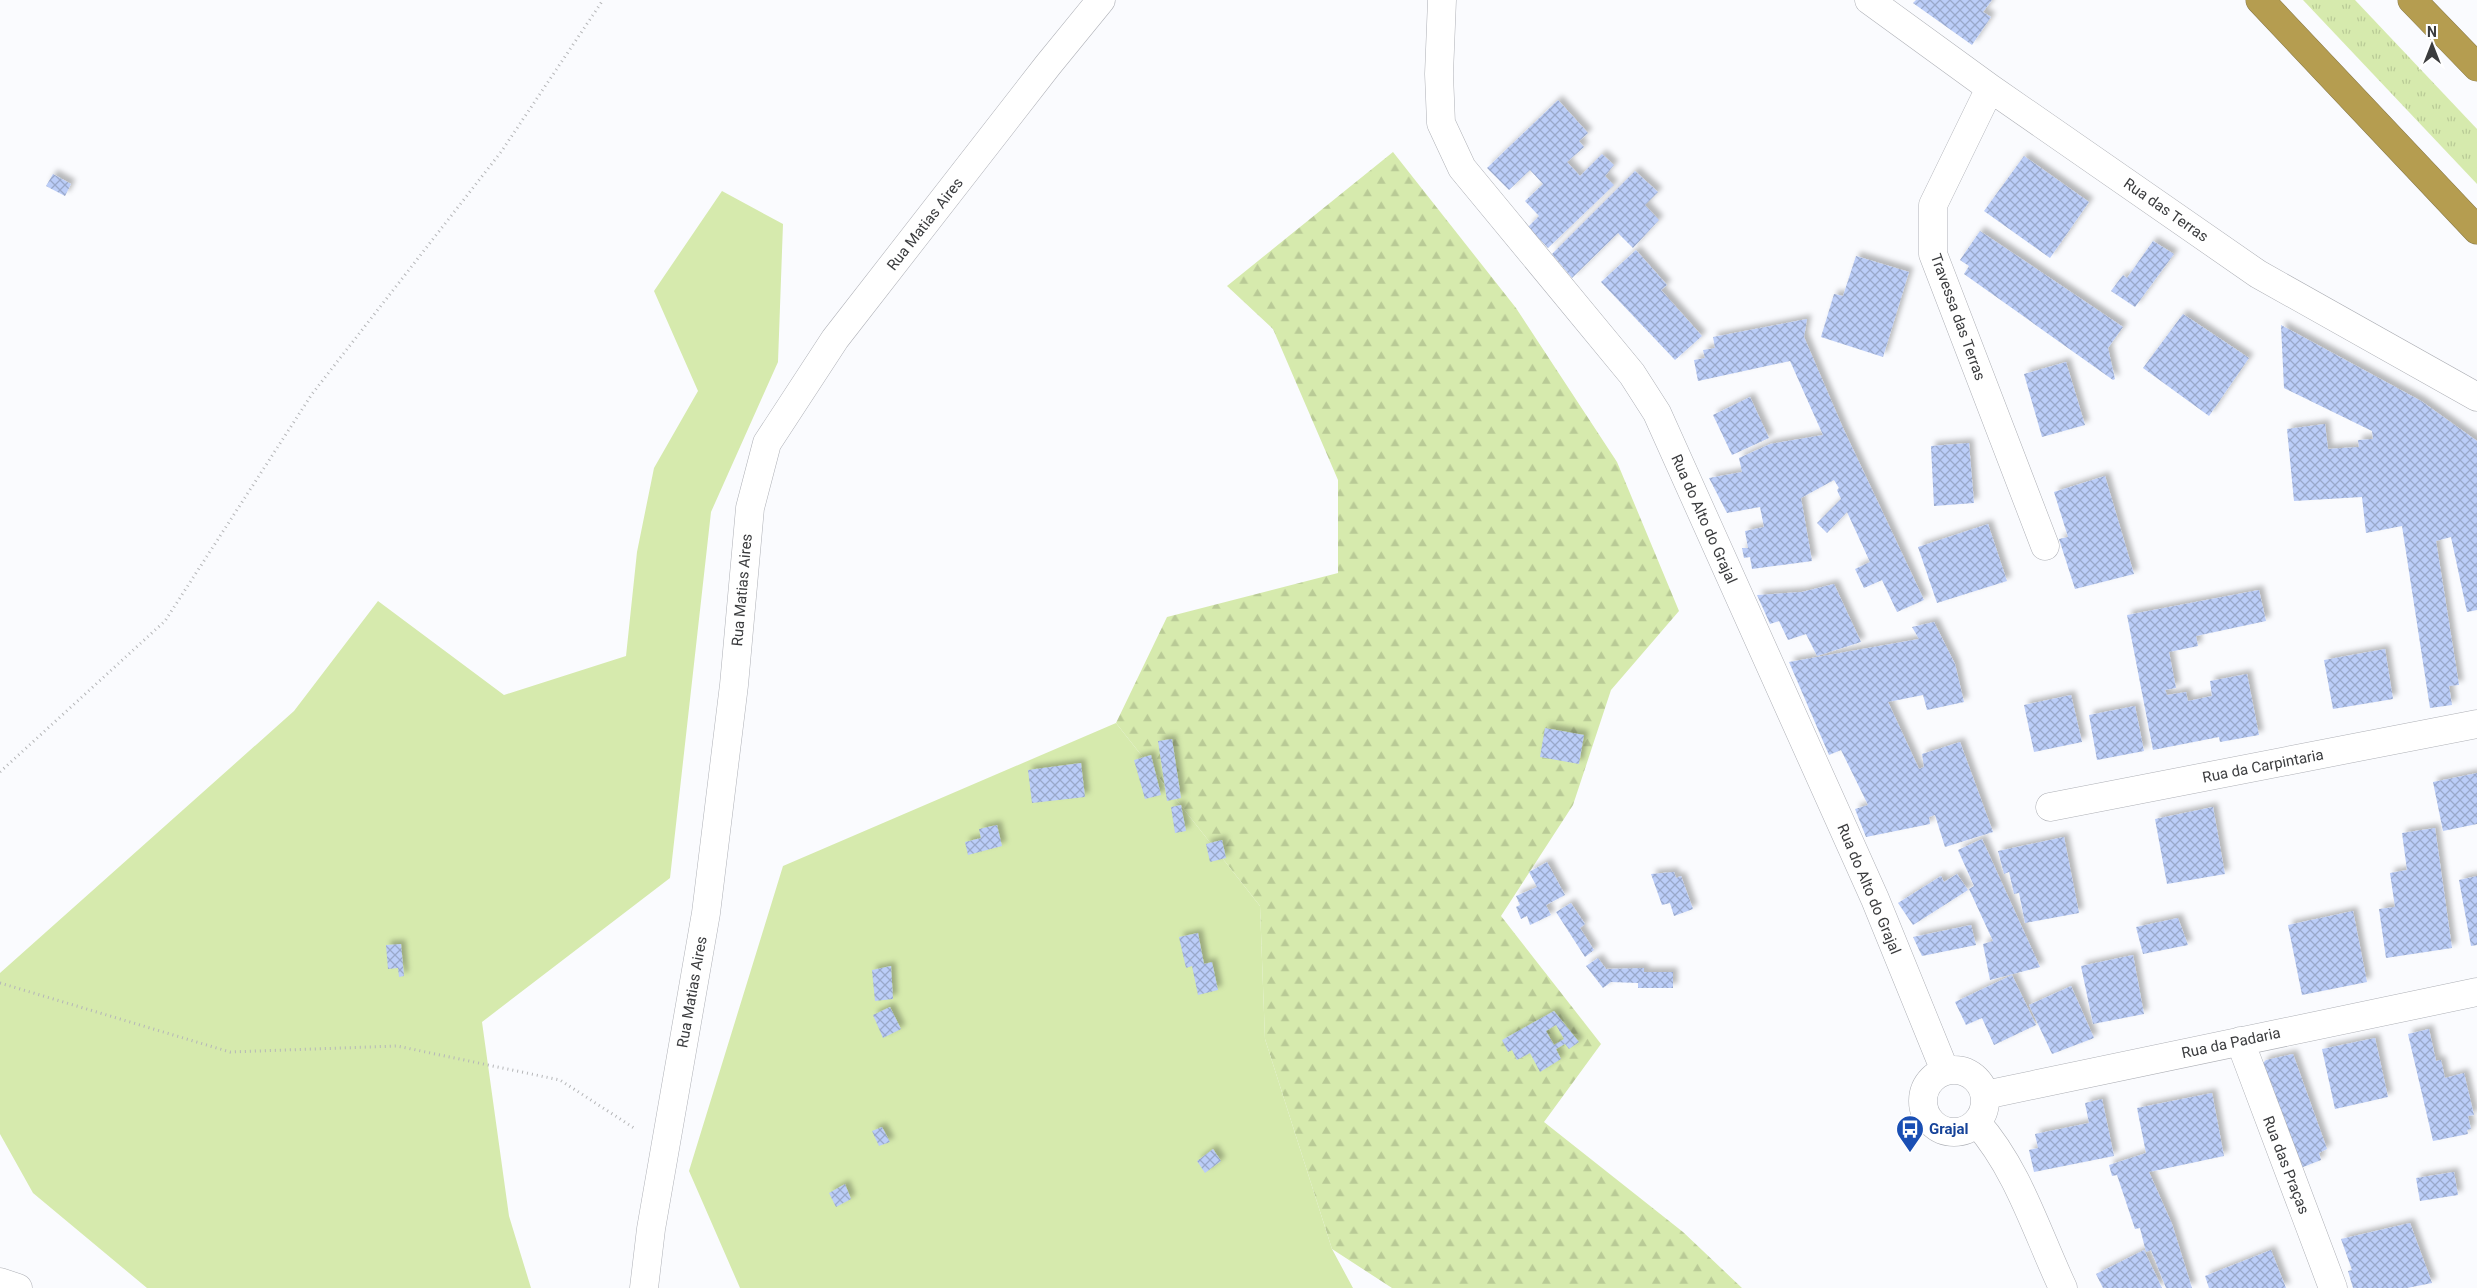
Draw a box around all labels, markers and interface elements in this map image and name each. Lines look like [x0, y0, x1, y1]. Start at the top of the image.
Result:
north arrow [2407, 20, 2457, 70]
text: N [2427, 24, 2437, 40]
street label: Rua Matias Aires [883, 174, 967, 274]
street label: Rua das Terras [2120, 174, 2212, 246]
street label: Travessa das Terras [1927, 251, 1989, 383]
street label: Rua do Alto do Grajal [1667, 451, 1741, 587]
street label: Rua Matias Aires [728, 533, 756, 647]
street label: Rua da Carpintaria [2201, 745, 2325, 787]
street label: Rua do Alto do Grajal [1833, 821, 1905, 957]
street label: Rua Matias Aires [673, 935, 711, 1049]
street label: Rua da Padaria [2180, 1024, 2282, 1062]
street label: Rua das Praças [2259, 1113, 2313, 1217]
bus stop icon: Grajal [1895, 1114, 1925, 1153]
place label: Grajal [1929, 1120, 1968, 1138]

